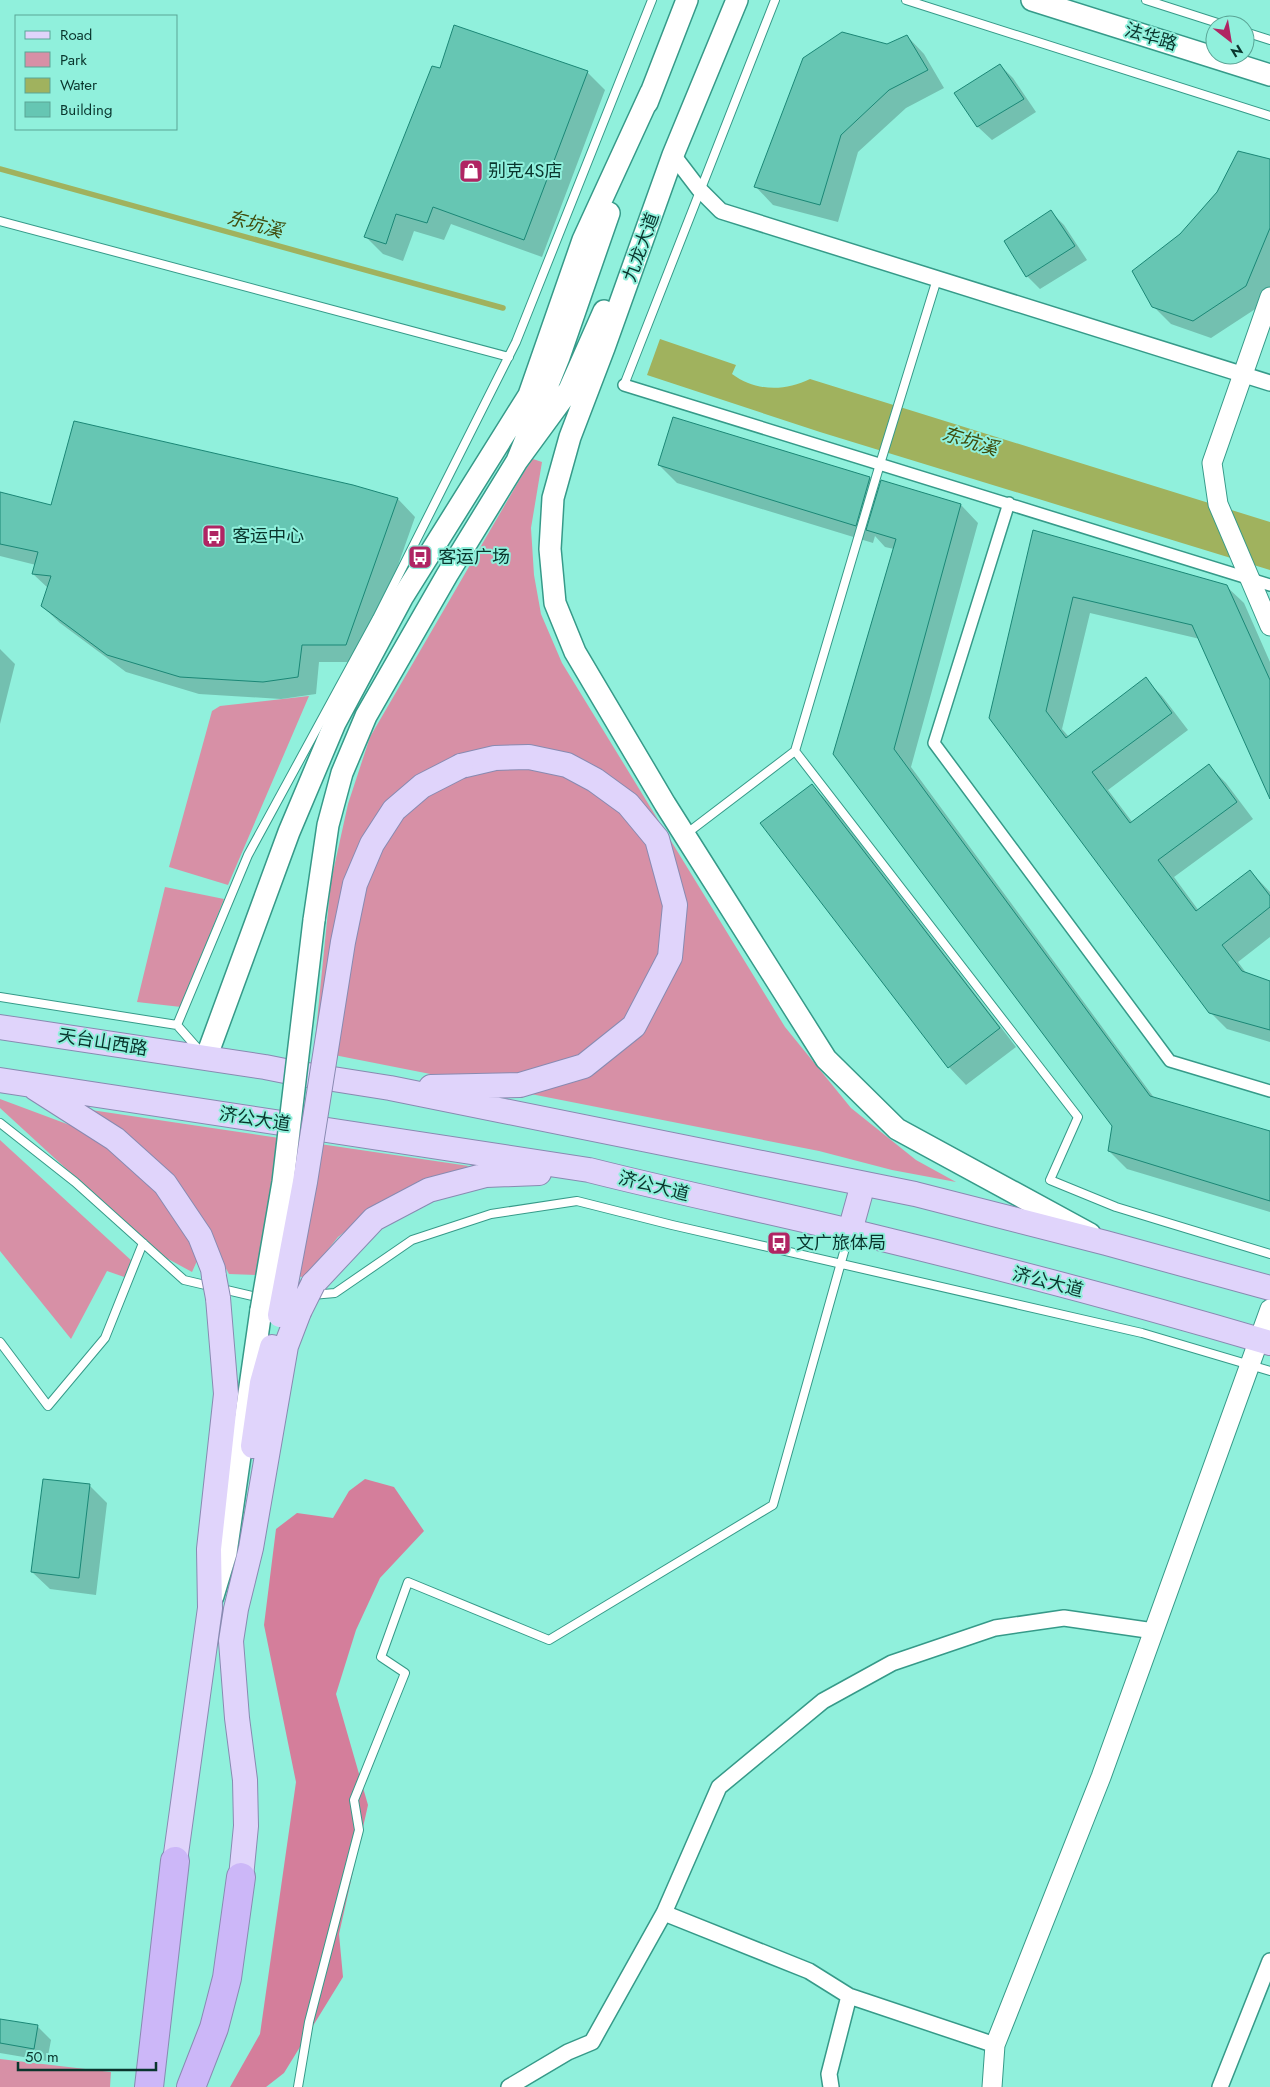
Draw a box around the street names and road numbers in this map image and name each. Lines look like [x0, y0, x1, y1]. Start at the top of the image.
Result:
street label: 法华路 [1121, 17, 1181, 57]
street label: 九龙大道 [616, 209, 666, 285]
street label: 天台山西路 [57, 1022, 149, 1062]
street label: 济公大道 [217, 1101, 293, 1137]
street label: 济公大道 [616, 1165, 692, 1207]
street label: 济公大道 [1010, 1261, 1086, 1303]

